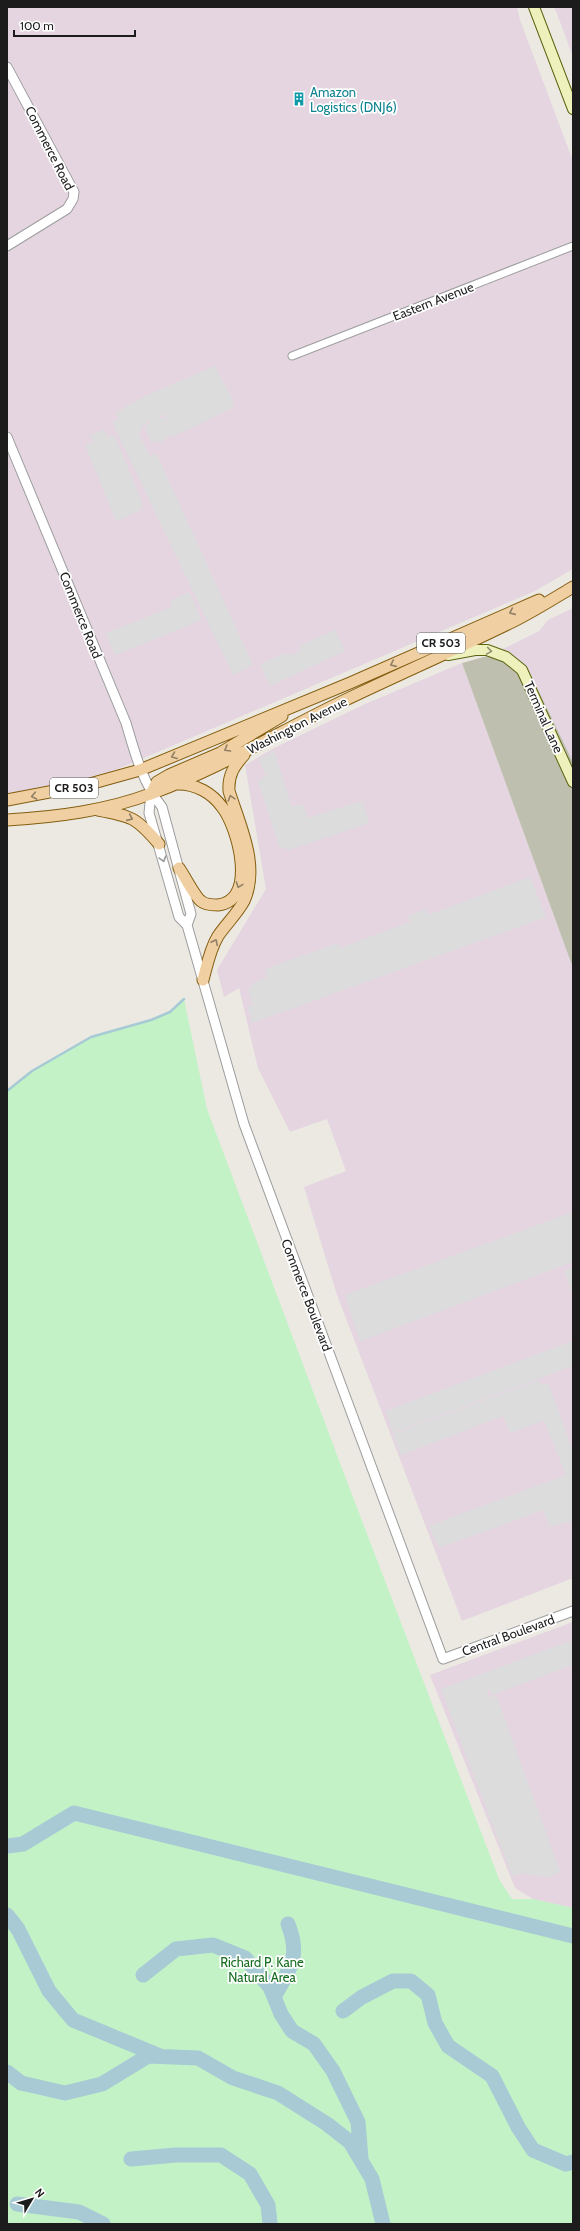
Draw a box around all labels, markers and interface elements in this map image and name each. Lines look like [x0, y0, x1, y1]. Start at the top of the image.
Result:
scale bar [14, 12, 135, 38]
text: 100 m [20, 18, 54, 33]
place label: Amazon Logistics (DNJ6) [310, 84, 397, 115]
building icon: Amazon Logistics (DNJ6) [291, 91, 307, 107]
street label: Commerce Road [22, 103, 78, 193]
street label: Eastern Avenue [390, 278, 476, 324]
street label: Commerce Road [56, 569, 106, 661]
one-way arrow [508, 607, 516, 615]
road number: CR 503 [417, 633, 465, 653]
one-way arrow [486, 646, 492, 655]
one-way arrow [389, 659, 397, 667]
street label: Terminal Lane [521, 679, 567, 756]
street label: Washington Avenue [244, 693, 350, 757]
one-way arrow [224, 745, 231, 752]
one-way arrow [171, 751, 178, 759]
road number: CR 503 [50, 778, 98, 798]
one-way arrow [31, 791, 38, 800]
one-way arrow [227, 794, 236, 801]
one-way arrow [127, 814, 134, 822]
one-way arrow [158, 855, 167, 862]
one-way arrow [235, 881, 243, 888]
one-way arrow [210, 939, 218, 947]
street label: Commerce Boulevard [278, 1237, 336, 1353]
street label: Central Boulevard [460, 1611, 556, 1659]
park label: Richard P. Kane Natural Area [220, 1954, 304, 1985]
north arrow [12, 2179, 52, 2219]
text: N [32, 2185, 48, 2200]

